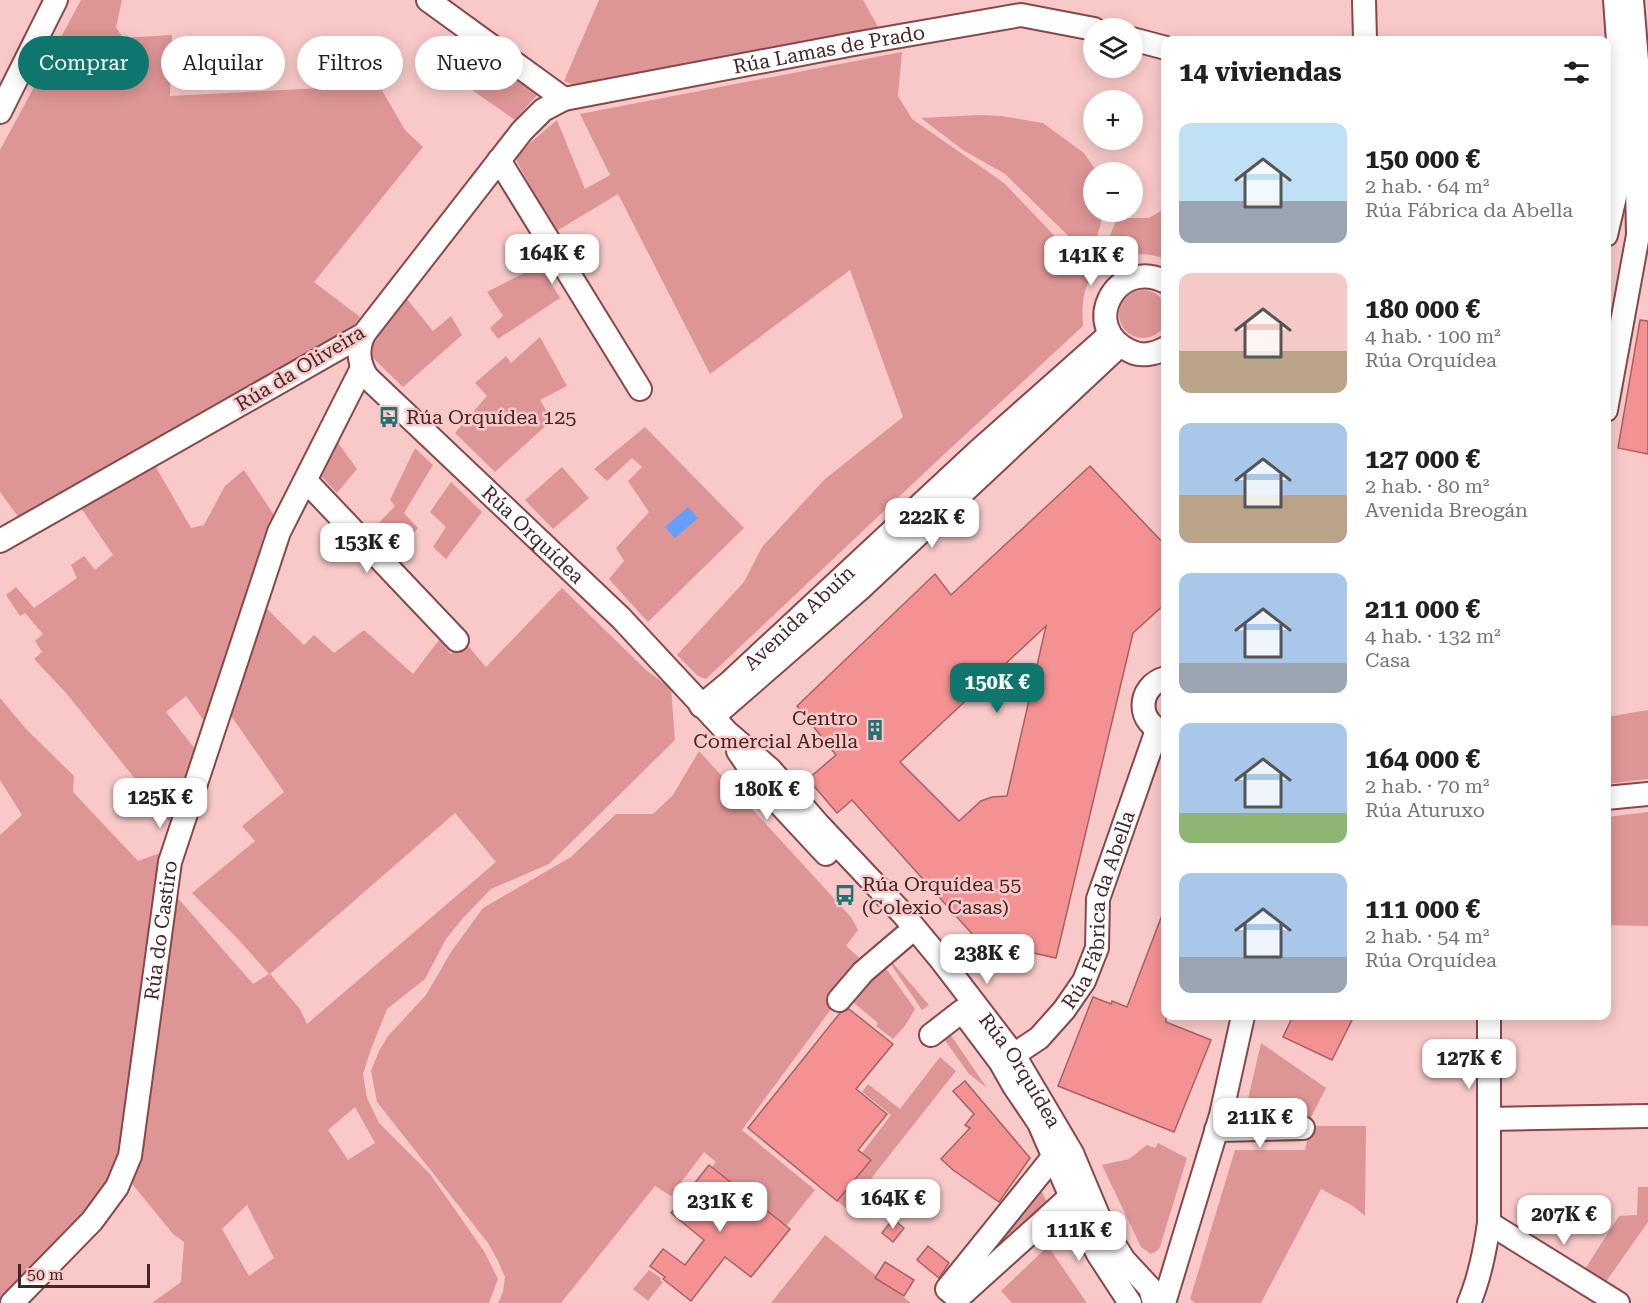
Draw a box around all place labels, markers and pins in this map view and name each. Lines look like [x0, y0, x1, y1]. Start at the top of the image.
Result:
pin: 164K € [503, 234, 601, 285]
pin: 141K € [1042, 236, 1140, 287]
bus stop icon: Rúa Orquídea 125 [377, 405, 401, 429]
place label: Rúa Orquídea 125 [406, 405, 577, 429]
pin: 222K € [883, 498, 981, 549]
pin: 153K € [318, 523, 416, 574]
pin: 150K € [948, 663, 1046, 714]
place label: Centro Comercial Abella [693, 706, 858, 753]
building icon: Centro Comercial Abella [863, 718, 887, 742]
pin: 180K € [718, 770, 816, 821]
pin: 125K € [111, 778, 209, 829]
place label: Rúa Orquídea 55 (Colexio Casas) [862, 872, 1021, 919]
bus stop icon: Rúa Orquídea 55 (Colexio Casas) [833, 883, 857, 907]
pin: 238K € [938, 934, 1036, 985]
pin: 127K € [1420, 1039, 1518, 1090]
pin: 211K € [1211, 1098, 1309, 1149]
pin: 164K € [844, 1179, 942, 1230]
pin: 231K € [671, 1182, 769, 1233]
pin: 207K € [1515, 1195, 1613, 1246]
pin: 111K € [1030, 1211, 1128, 1262]

